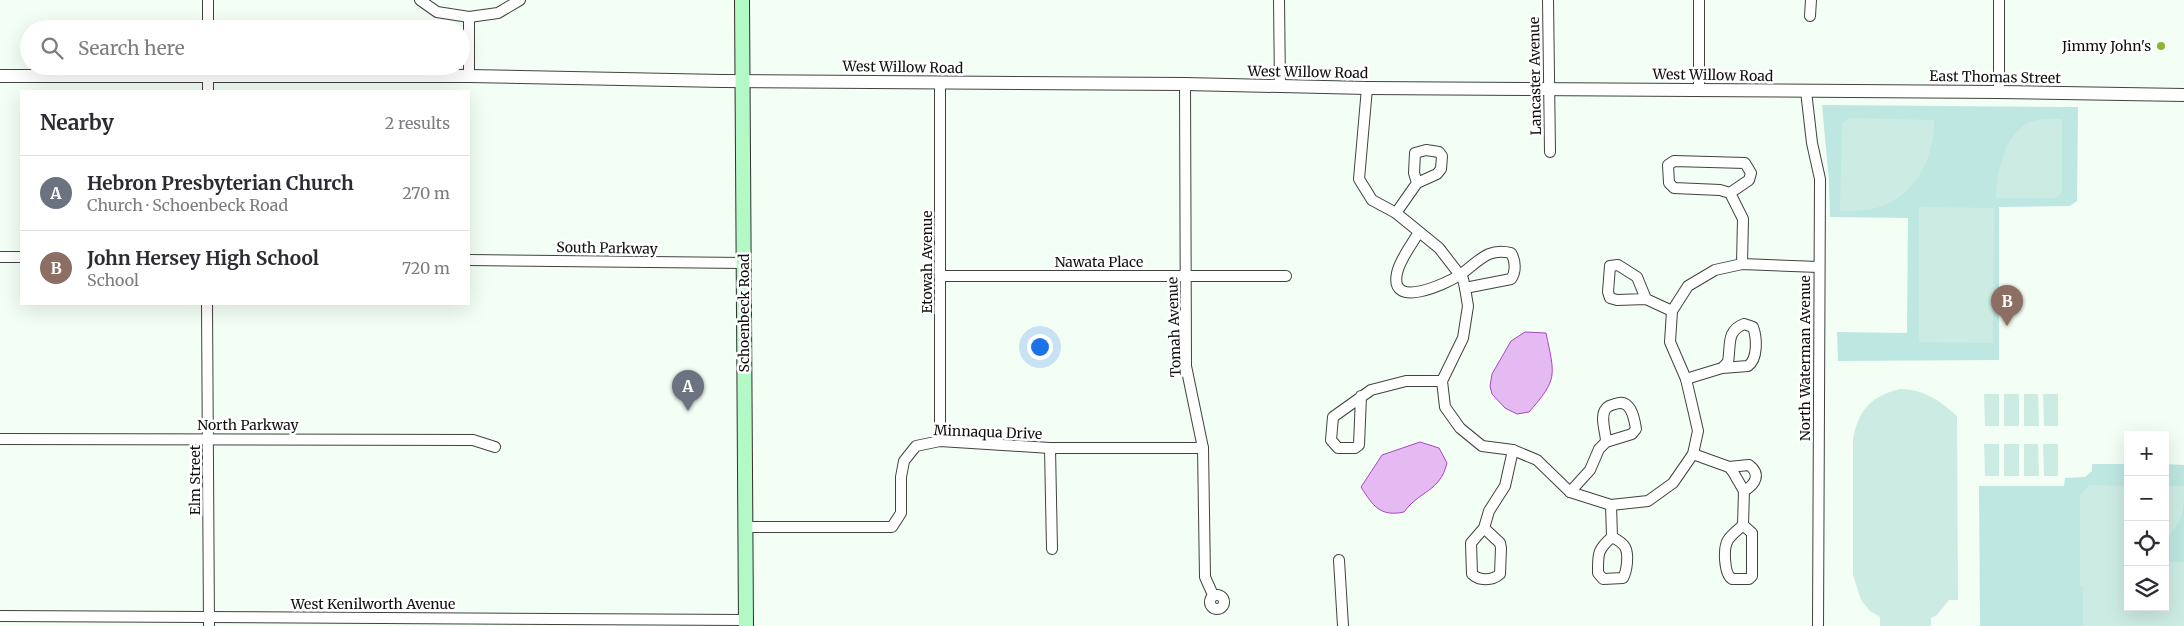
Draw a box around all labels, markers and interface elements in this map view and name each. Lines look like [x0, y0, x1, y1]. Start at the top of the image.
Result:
street label: Lancaster Avenue [1525, 17, 1545, 135]
search box [20, 20, 470, 75]
icon: search [38, 34, 66, 62]
text: Search here [78, 36, 185, 60]
place label: Jimmy John's [2061, 37, 2151, 55]
marker: Jimmy John's [2155, 40, 2167, 52]
street label: West Willow Road [842, 57, 964, 77]
street label: West Willow Road [1247, 62, 1369, 82]
street label: West Willow Road [1652, 65, 1774, 85]
street label: East Thomas Street [1929, 67, 2061, 87]
text: Nearby [40, 109, 114, 136]
text: 2 results [385, 113, 450, 133]
text: Hebron Presbyterian Church [87, 171, 354, 195]
text: A [50, 183, 62, 203]
text: 270 m [402, 183, 450, 203]
text: Church · Schoenbeck Road [87, 195, 288, 215]
street label: Etowah Avenue [918, 210, 936, 314]
street label: South Parkway [556, 238, 659, 258]
text: John Hersey High School [87, 246, 319, 270]
street label: Schoenbeck Road [735, 253, 753, 373]
street label: Nawata Place [1055, 253, 1143, 271]
text: B [50, 258, 62, 278]
text: 720 m [402, 258, 450, 278]
text: School [87, 270, 139, 290]
street label: North Waterman Avenue [1796, 275, 1814, 441]
street label: Tomah Avenue [1163, 276, 1185, 378]
pin: B [1991, 285, 2023, 326]
your location [1027, 334, 1053, 360]
pin: A [672, 370, 704, 411]
street label: North Parkway [197, 416, 300, 434]
street label: Minnaqua Drive [933, 421, 1043, 443]
map controls [2124, 431, 2169, 611]
button: + [2124, 431, 2169, 476]
street label: Elm Street [186, 444, 204, 515]
button: − [2124, 476, 2169, 521]
button: locate [2124, 521, 2169, 566]
button: layers [2124, 566, 2169, 611]
street label: West Kenilworth Avenue [290, 595, 455, 613]

